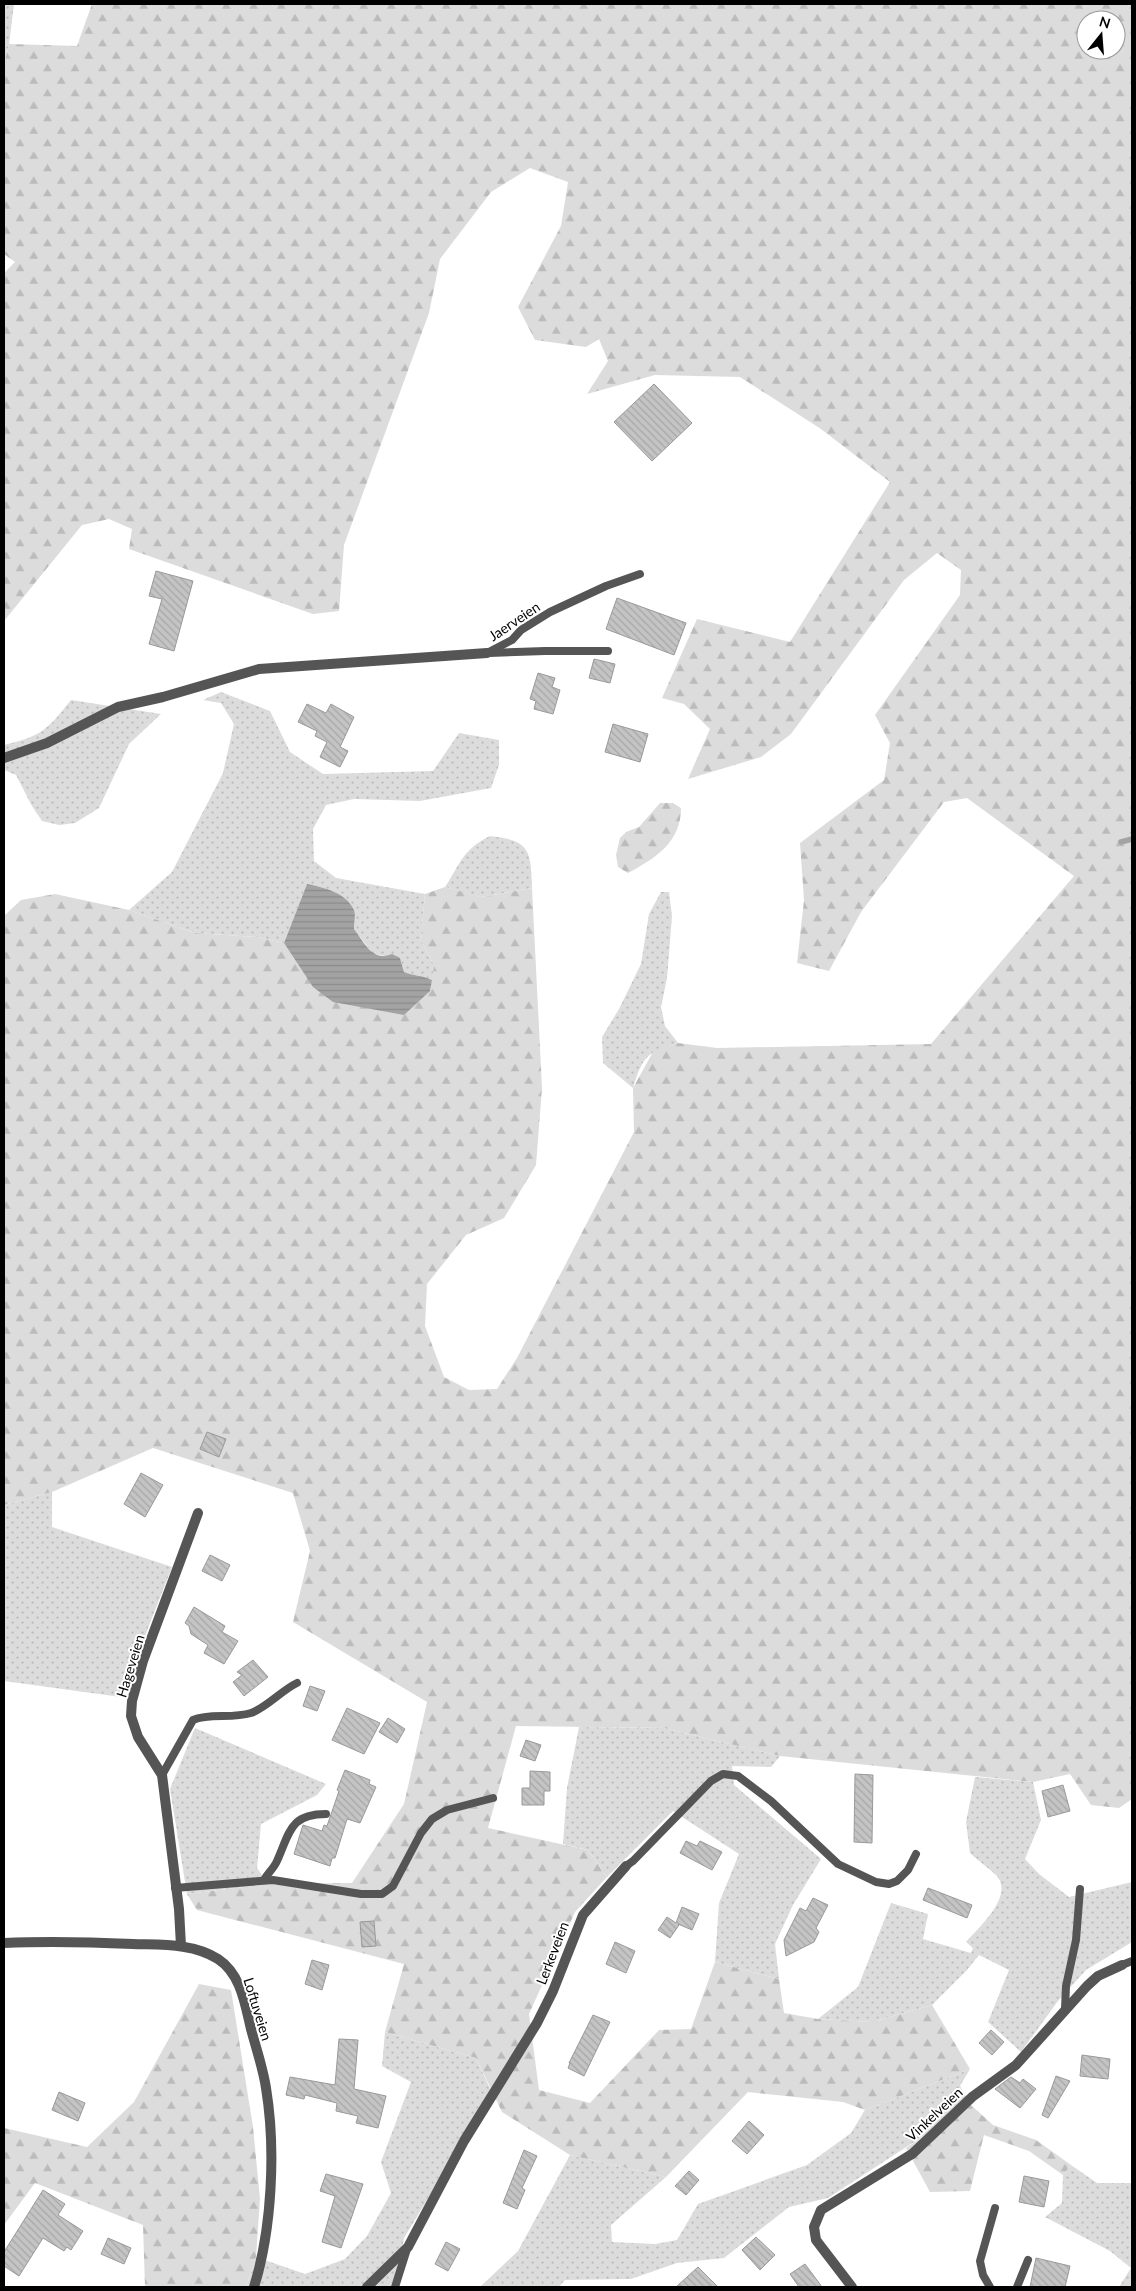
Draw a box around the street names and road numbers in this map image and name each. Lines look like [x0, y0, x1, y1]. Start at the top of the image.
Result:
street label: Jaerveien [485, 598, 543, 644]
street label: Hageveien [112, 1633, 148, 1699]
street label: Lerkeveien [532, 1919, 572, 1987]
street label: Loftuveien [240, 1976, 276, 2042]
street label: Vinkelveien [902, 2084, 966, 2144]

